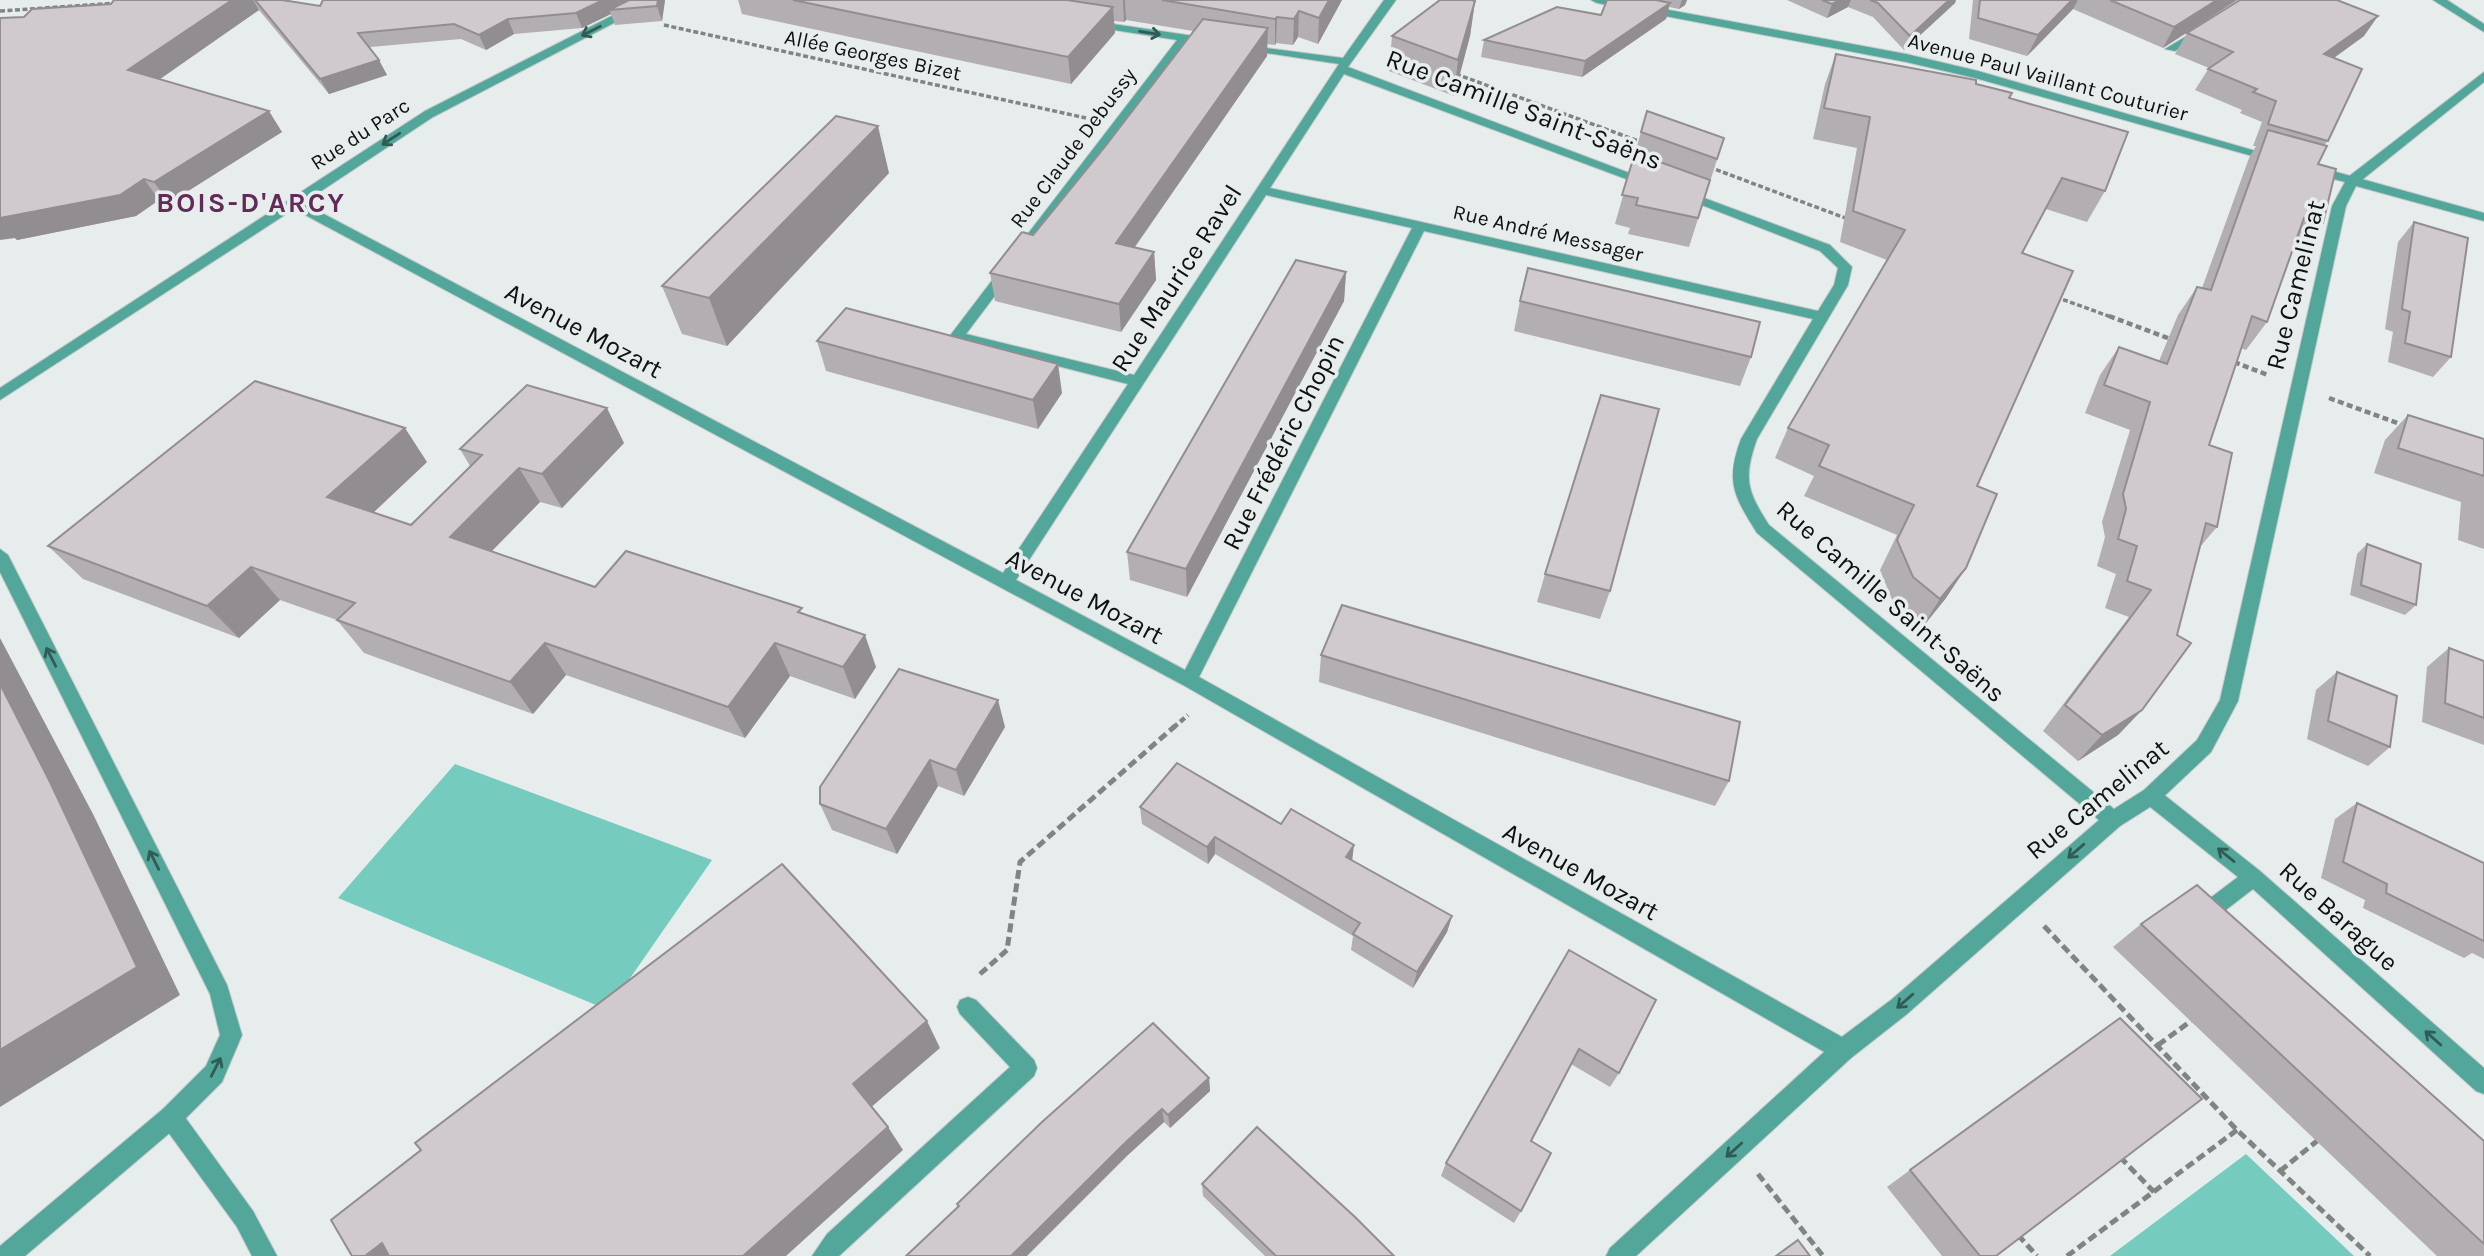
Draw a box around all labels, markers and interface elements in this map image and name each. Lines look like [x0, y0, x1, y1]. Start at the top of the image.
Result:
one-way arrow [581, 25, 602, 38]
street label: Allée Georges Bizet [782, 25, 964, 85]
one-way arrow [1139, 26, 1161, 39]
street label: Avenue Paul Vaillant Couturier [1906, 28, 2191, 126]
street label: Rue Camille Saint-Saëns [1382, 43, 1666, 176]
street label: Rue Claude Debussy [1005, 63, 1141, 233]
street label: Rue du Parc [306, 93, 414, 175]
one-way arrow [382, 131, 401, 146]
street label: Rue Maurice Ravel [1104, 179, 1249, 378]
district label: BOIS-D'ARCY [156, 186, 346, 219]
street label: Rue Camelinat [2259, 197, 2332, 373]
street label: Rue André Messager [1451, 199, 1646, 267]
street label: Avenue Mozart [500, 276, 668, 385]
street label: Rue Frédéric Chopin [1216, 329, 1351, 555]
street label: Rue Camille Saint-Saëns [1770, 494, 2011, 709]
street label: Avenue Mozart [1001, 542, 1169, 651]
one-way arrow [44, 647, 58, 668]
street label: Rue Camelinat [2020, 732, 2175, 866]
street label: Avenue Mozart [1497, 816, 1664, 927]
one-way arrow [2068, 843, 2086, 859]
one-way arrow [2217, 847, 2235, 863]
one-way arrow [146, 850, 160, 871]
street label: Rue Barague [2273, 855, 2404, 978]
one-way arrow [1897, 992, 1914, 1009]
one-way arrow [2424, 1030, 2442, 1046]
one-way arrow [210, 1057, 224, 1077]
one-way arrow [1725, 1142, 1743, 1158]

